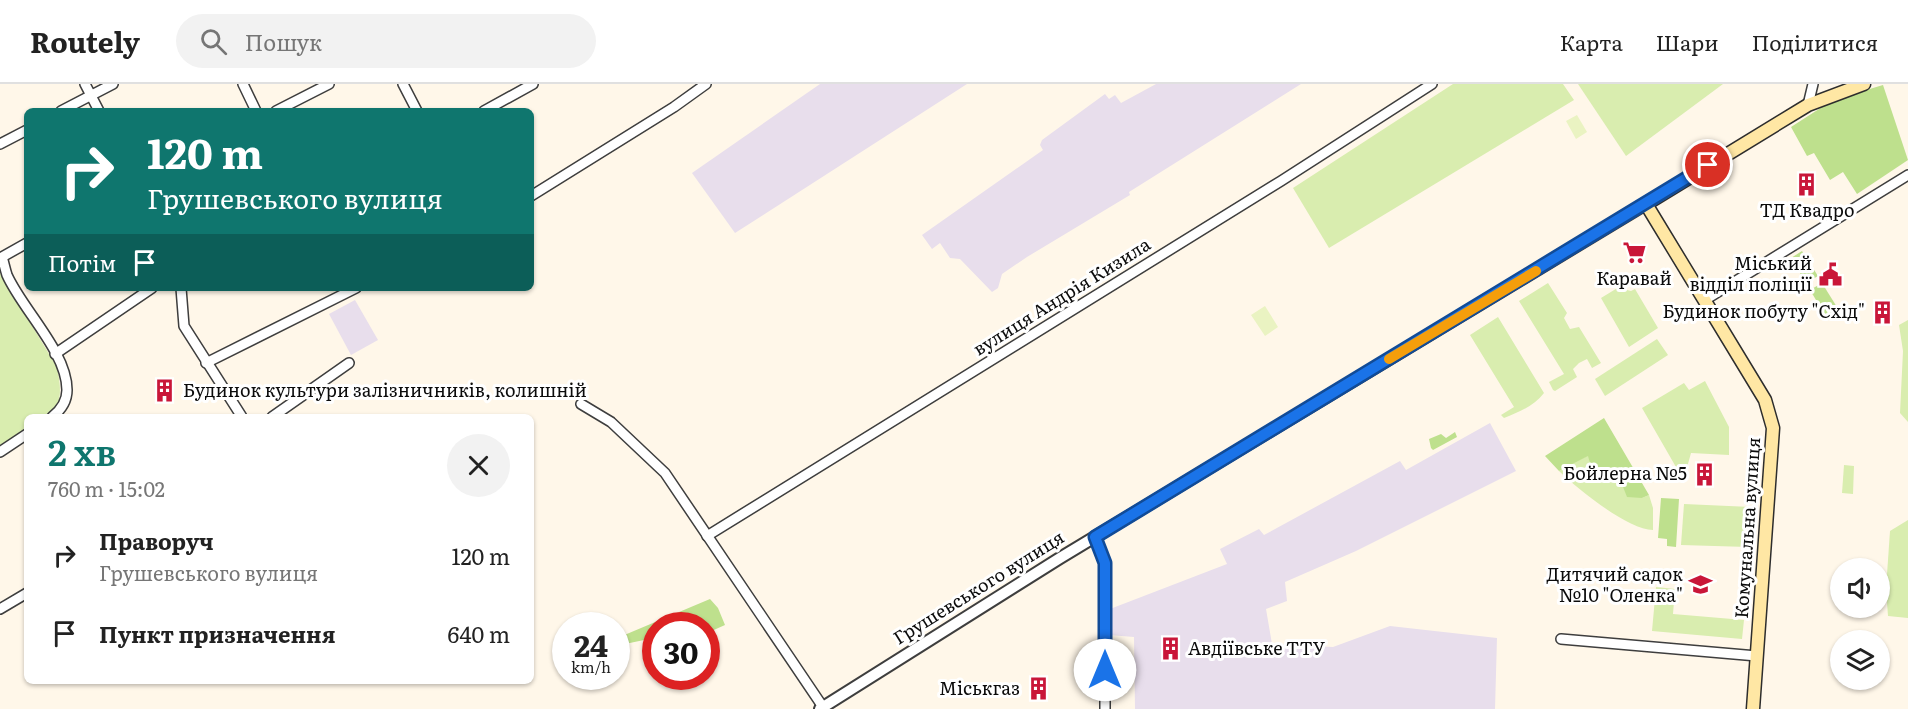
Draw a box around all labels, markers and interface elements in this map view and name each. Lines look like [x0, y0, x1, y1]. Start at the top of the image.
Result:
search box [176, 14, 596, 68]
text: Routely [30, 20, 140, 62]
icon: search [197, 25, 230, 58]
text: Пошук [245, 25, 322, 58]
text: Карта [1560, 26, 1623, 57]
text: Шари [1656, 26, 1719, 57]
text: Поділитися [1752, 26, 1878, 57]
text: 120 m [147, 120, 263, 182]
icon: right [48, 132, 126, 210]
pin [1682, 139, 1733, 190]
icon: arrive [1691, 148, 1724, 181]
building icon: ТД Квадро [1794, 172, 1820, 198]
text: Грушевського вулиця [147, 177, 443, 217]
place label: ТД Квадро [1759, 196, 1855, 223]
street label: вулиця Андрія Кизила [967, 230, 1155, 361]
supermarket icon: Каравай [1621, 240, 1647, 266]
text: Потім [48, 246, 116, 279]
icon: arrive [128, 246, 161, 279]
place label: Міський відділ поліції [1689, 249, 1812, 297]
public building icon: Міський відділ поліції [1817, 261, 1843, 287]
place label: Каравай [1596, 264, 1672, 291]
place label: Будинок побуту "Схід" [1662, 297, 1865, 324]
building icon: Будинок побуту "Схід" [1870, 299, 1896, 325]
place label: Будинок культури залізничників, колишній [183, 376, 587, 403]
building icon: Будинок культури залізничників, колишній [152, 378, 178, 404]
text: 2 хв [48, 424, 116, 477]
button: close [447, 434, 510, 497]
street label: Комунальна вулиця [1727, 436, 1766, 619]
place label: Бойлерна №5 [1563, 459, 1687, 486]
building icon: Бойлерна №5 [1692, 461, 1718, 487]
text: 760 m · 15:02 [48, 473, 165, 503]
street label: Грушевського вулиця [887, 523, 1069, 650]
text: Праворуч [99, 524, 214, 557]
icon: right [48, 539, 81, 572]
text: 120 m [451, 539, 510, 572]
text: Грушевського вулиця [99, 557, 318, 587]
map controls [1830, 558, 1890, 690]
button: sound [1830, 558, 1890, 618]
place label: Дитячий садок №10 "Оленка" [1547, 560, 1683, 608]
school or university icon: Дитячий садок №10 "Оленка" [1688, 572, 1714, 598]
speed limit sign: 30 [642, 612, 720, 690]
icon: arrive [48, 617, 81, 650]
text: Пункт призначення [99, 617, 336, 650]
text: 640 m [448, 617, 510, 650]
text: 24 [574, 622, 608, 666]
button: layers [1830, 630, 1890, 690]
place label: Авдіївське ТТУ [1188, 634, 1326, 661]
building icon: Авдіївське ТТУ [1157, 636, 1183, 662]
position arrow [1073, 638, 1137, 702]
text: km/h [571, 655, 611, 678]
place label: Міськгаз [939, 674, 1020, 701]
building icon: Міськгаз [1025, 676, 1051, 702]

